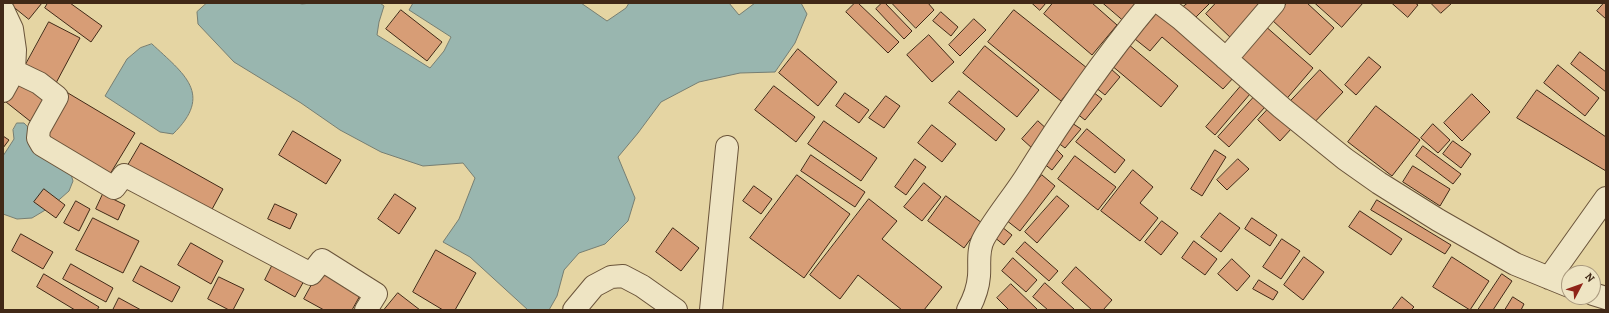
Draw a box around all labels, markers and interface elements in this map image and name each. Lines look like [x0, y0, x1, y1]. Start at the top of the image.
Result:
north arrow [1561, 265, 1601, 305]
text: N [1581, 270, 1598, 285]

